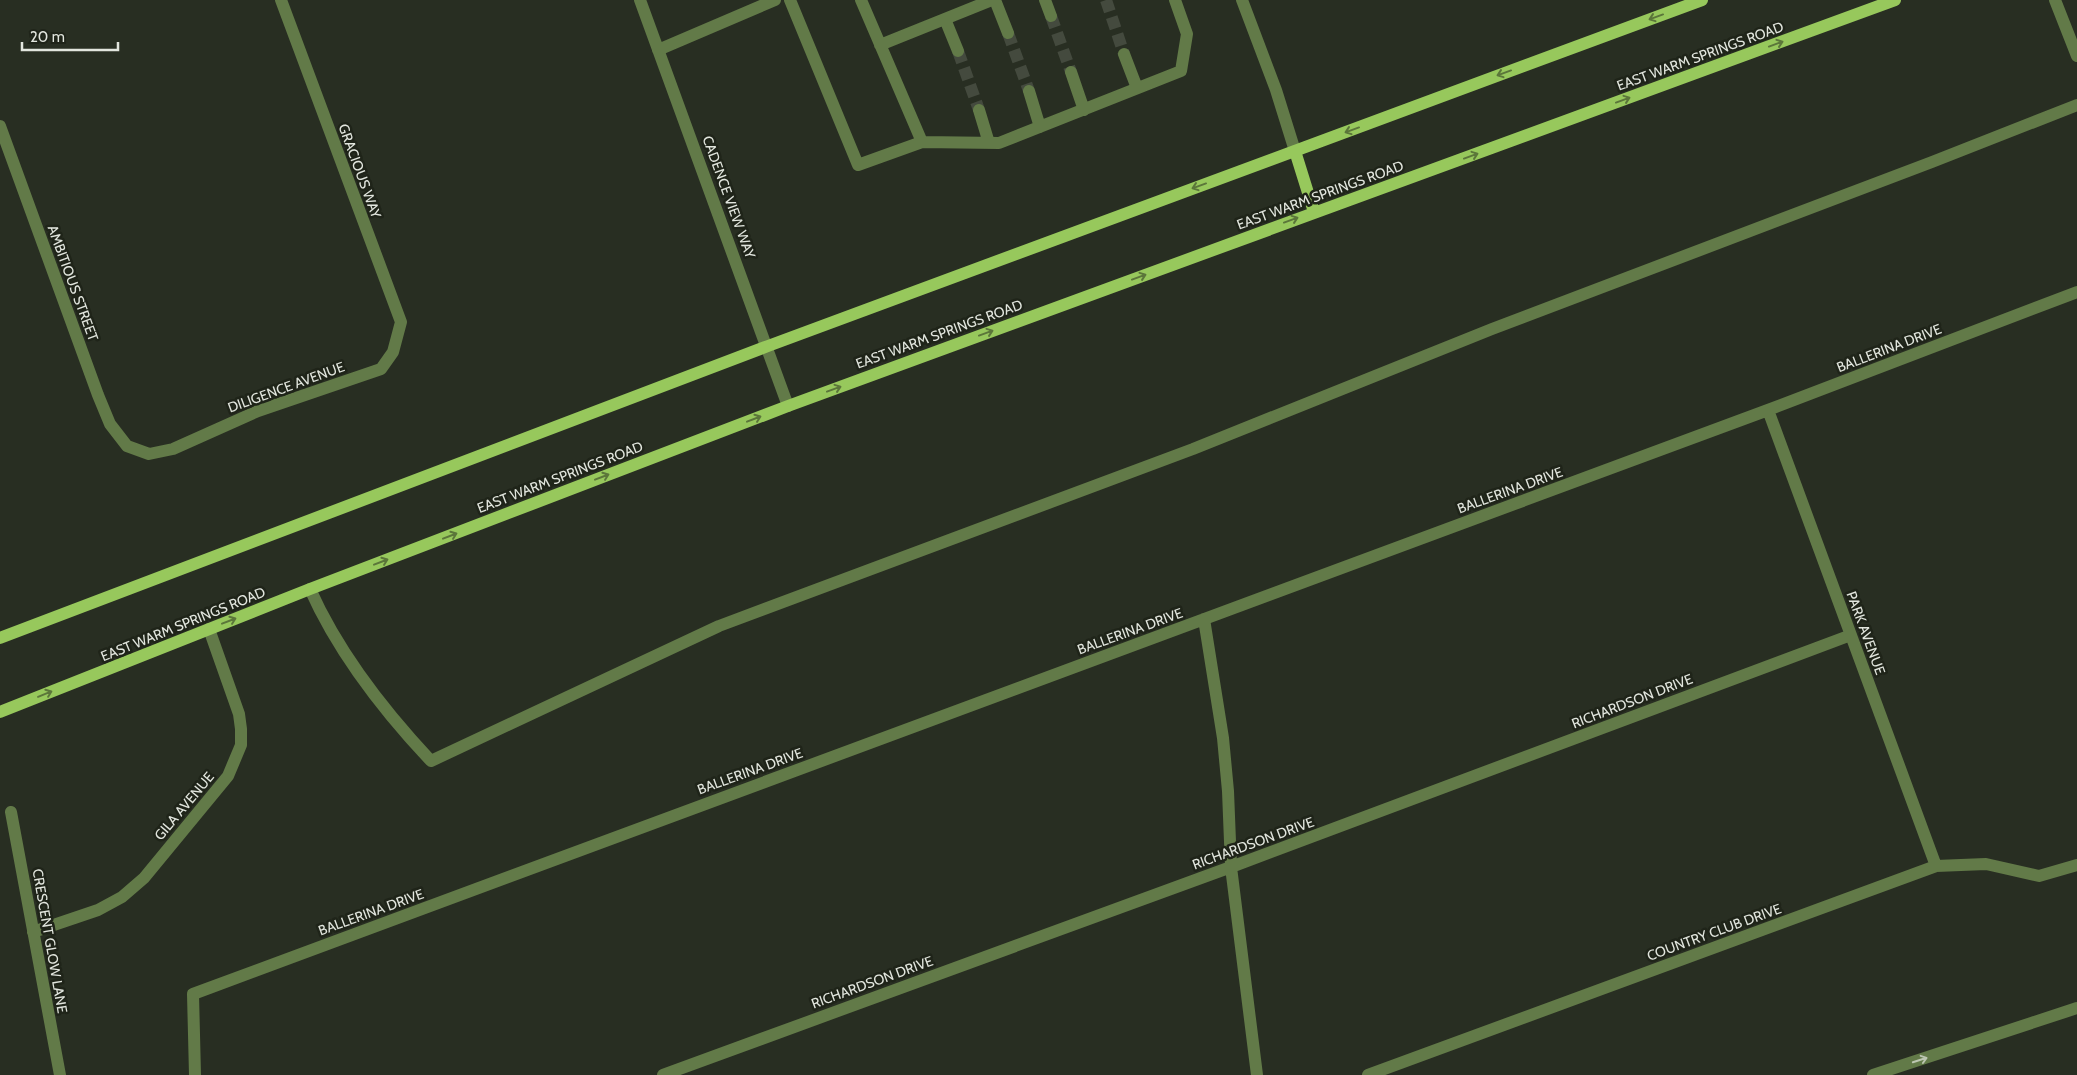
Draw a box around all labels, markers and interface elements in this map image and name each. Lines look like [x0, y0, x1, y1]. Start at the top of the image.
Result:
one-way arrow [1649, 13, 1665, 22]
street label: EAST WARM SPRINGS ROAD [1614, 17, 1786, 95]
scale bar [22, 20, 119, 52]
text: 20 m [30, 28, 65, 46]
one-way arrow [1768, 39, 1783, 48]
one-way arrow [1497, 69, 1512, 78]
one-way arrow [1615, 95, 1630, 104]
street label: GRACIOUS WAY [335, 121, 386, 222]
one-way arrow [1344, 126, 1360, 135]
street label: CADENCE VIEW WAY [698, 133, 760, 262]
one-way arrow [1462, 151, 1478, 160]
street label: EAST WARM SPRINGS ROAD [1234, 156, 1406, 234]
one-way arrow [1192, 182, 1207, 191]
one-way arrow [1284, 215, 1299, 224]
street label: AMBITIOUS STREET [44, 223, 103, 344]
one-way arrow [1131, 272, 1146, 281]
street label: EAST WARM SPRINGS ROAD [853, 295, 1025, 373]
street label: BALLERINA DRIVE [1834, 320, 1944, 376]
one-way arrow [978, 328, 994, 337]
street label: DILIGENCE AVENUE [225, 357, 347, 416]
one-way arrow [826, 384, 841, 393]
one-way arrow [745, 414, 761, 423]
street label: EAST WARM SPRINGS ROAD [475, 437, 645, 517]
street label: BALLERINA DRIVE [1455, 462, 1565, 517]
one-way arrow [594, 472, 609, 481]
one-way arrow [442, 530, 457, 540]
one-way arrow [373, 557, 388, 566]
street label: EAST WARM SPRINGS ROAD [98, 583, 268, 665]
street label: PARK AVENUE [1843, 589, 1890, 677]
street label: BALLERINA DRIVE [1075, 603, 1185, 658]
one-way arrow [221, 616, 236, 625]
street label: RICHARDSON DRIVE [1569, 670, 1695, 732]
one-way arrow [37, 689, 52, 698]
street label: BALLERINA DRIVE [695, 743, 805, 798]
street label: GILA AVENUE [150, 768, 218, 844]
street label: RICHARDSON DRIVE [1190, 813, 1317, 873]
street label: CRESCENT GLOW LANE [28, 867, 72, 1015]
street label: BALLERINA DRIVE [316, 884, 426, 939]
street label: COUNTRY CLUB DRIVE [1644, 899, 1784, 965]
street label: RICHARDSON DRIVE [809, 952, 936, 1012]
one-way arrow [1911, 1054, 1927, 1064]

